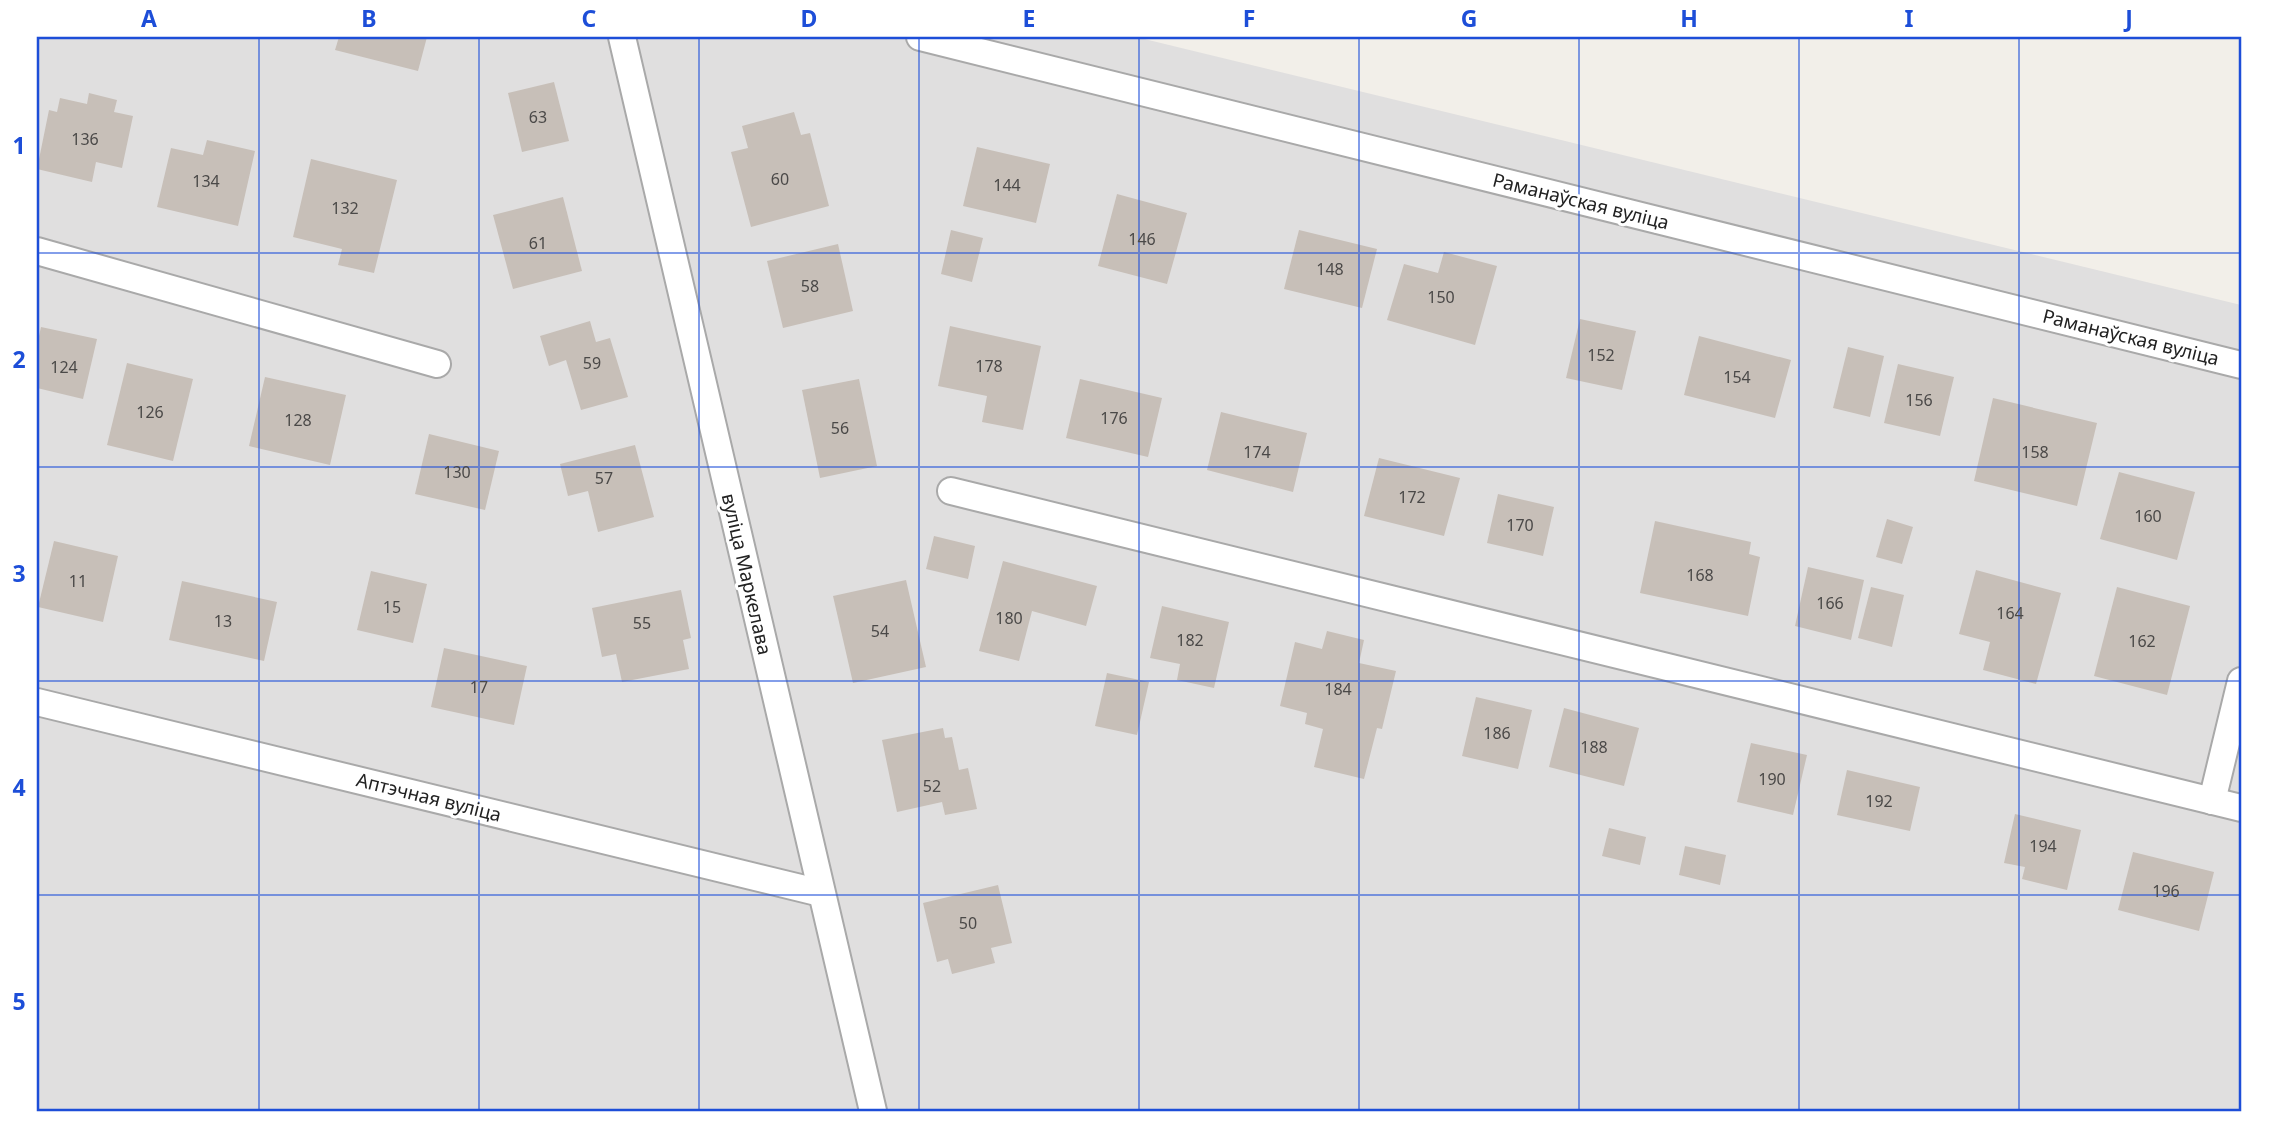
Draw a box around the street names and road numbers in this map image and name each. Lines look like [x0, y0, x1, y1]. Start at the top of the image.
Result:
street label: Раманаўская вуліца [1490, 167, 1672, 235]
street label: Раманаўская вуліца [2040, 303, 2222, 371]
street label: вуліца Маркелава [716, 491, 778, 657]
street label: Аптэчная вуліца [354, 766, 504, 828]

